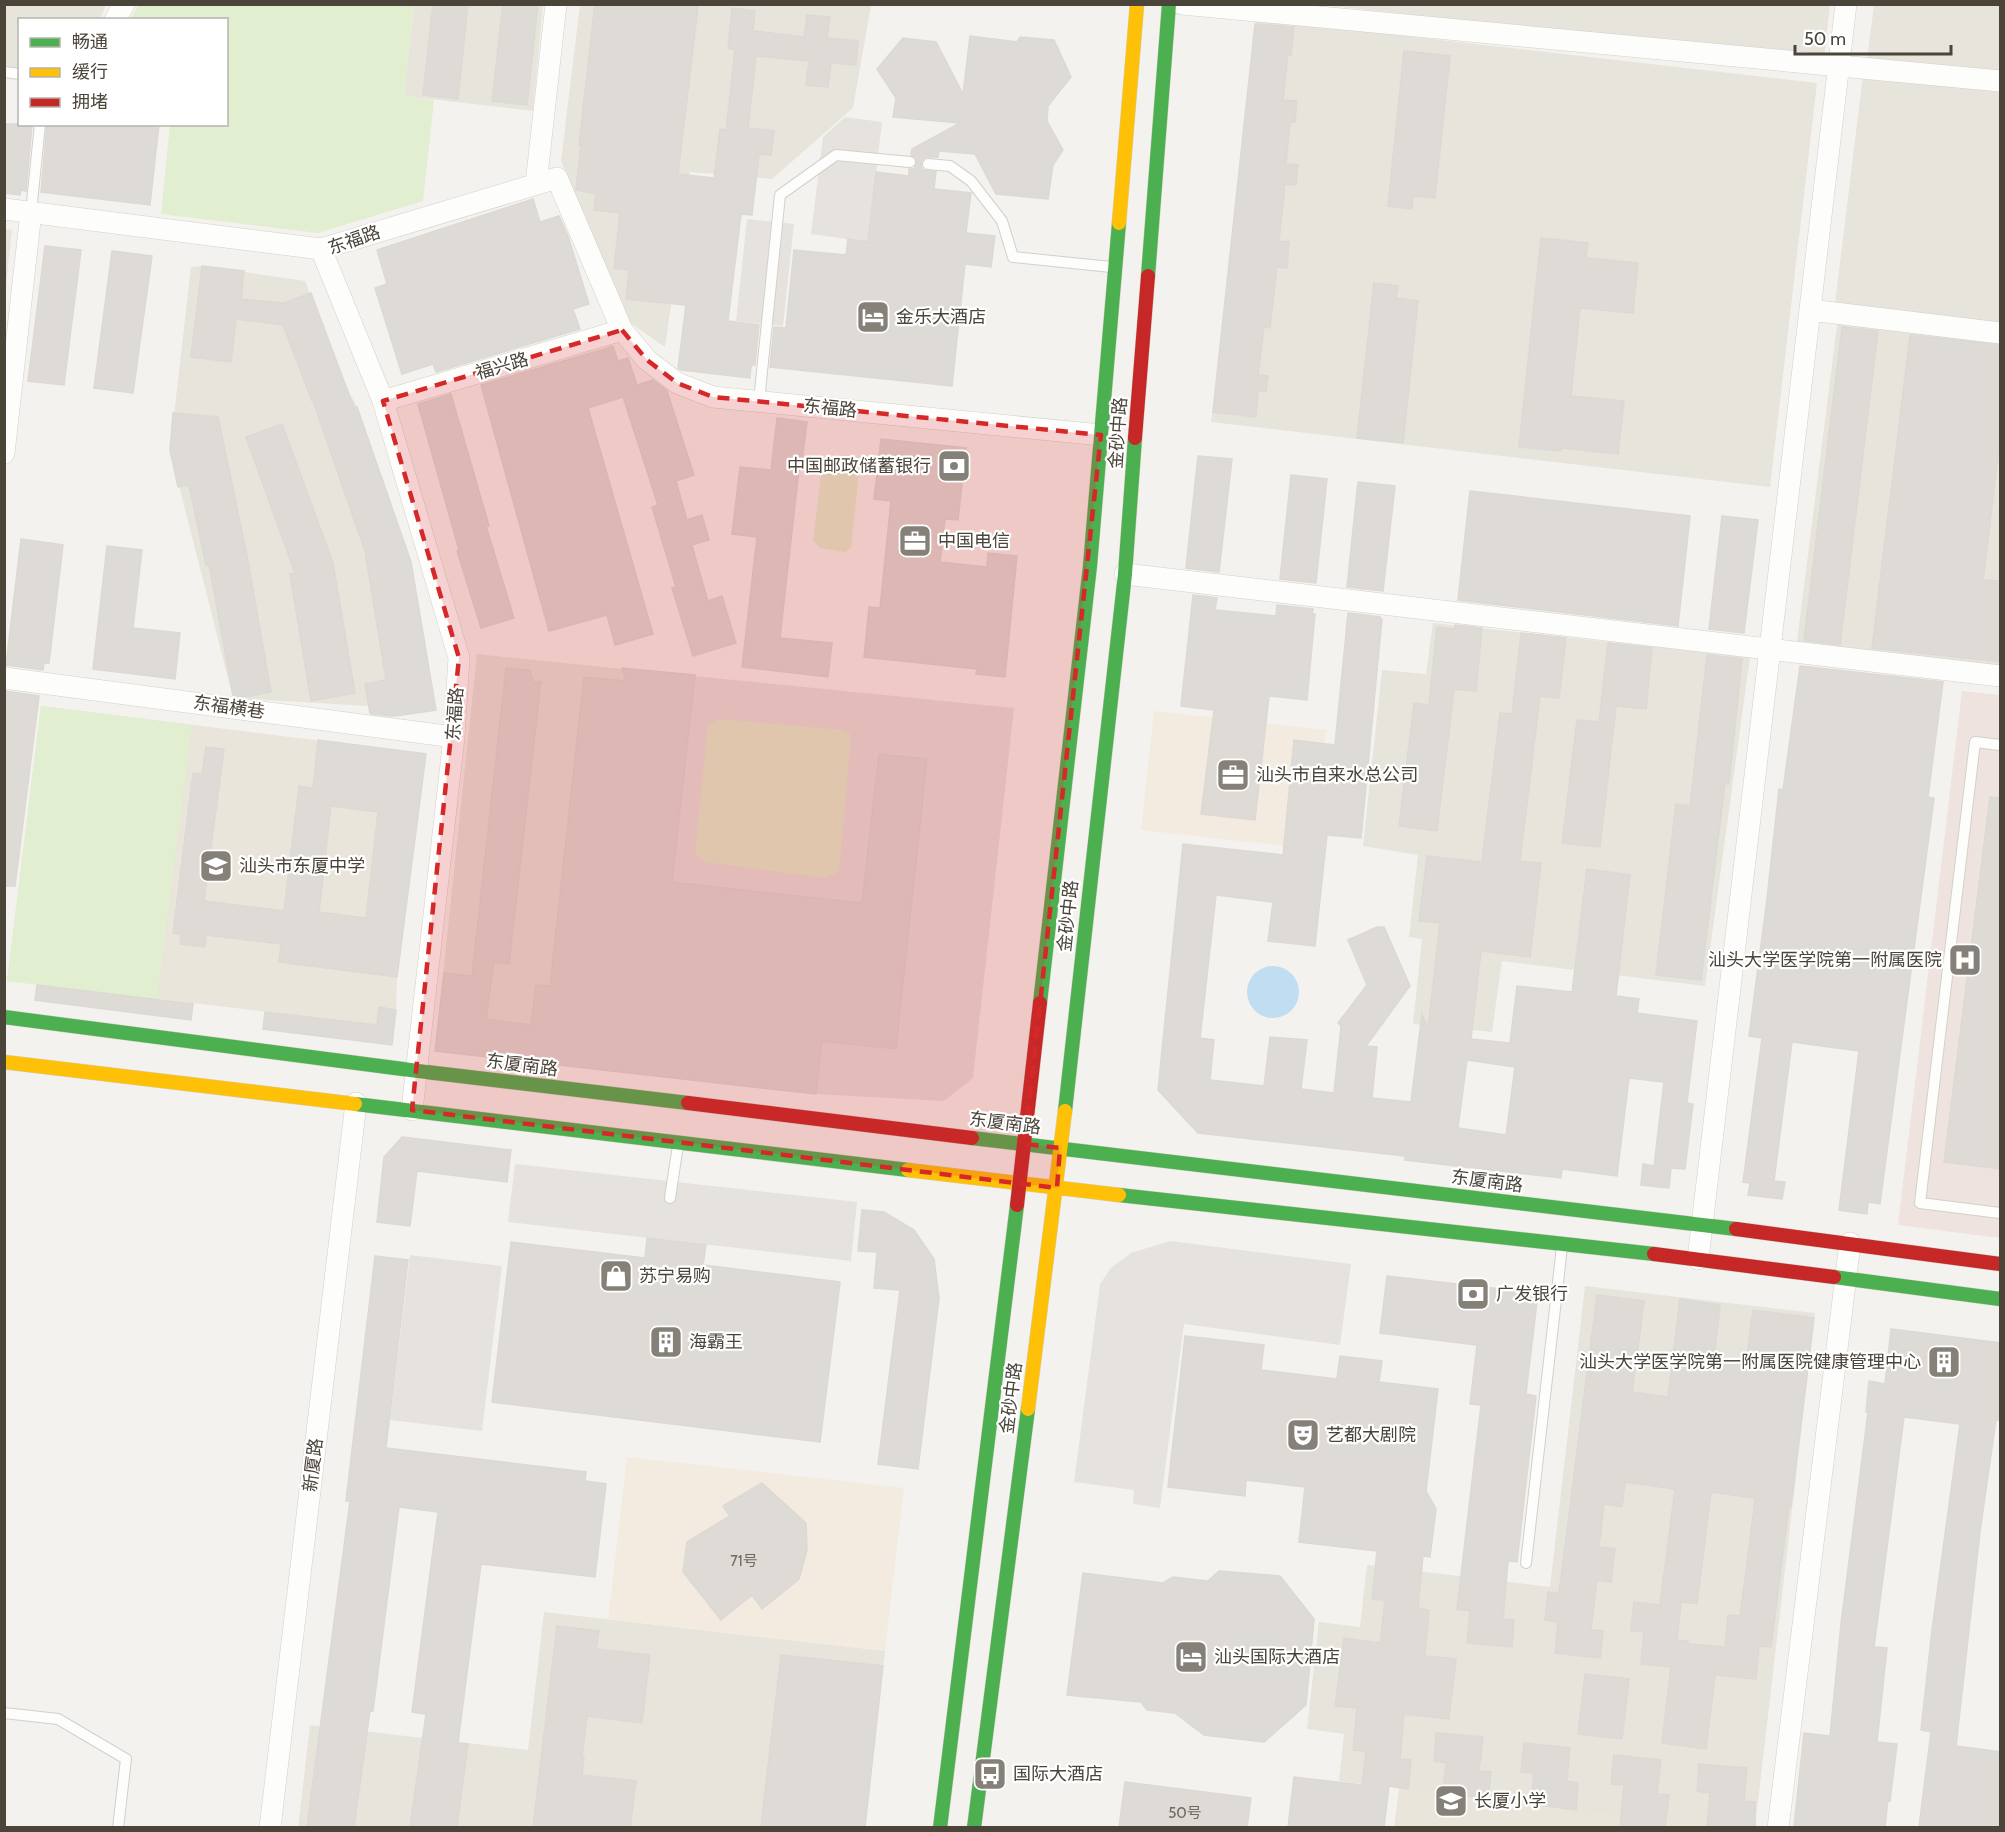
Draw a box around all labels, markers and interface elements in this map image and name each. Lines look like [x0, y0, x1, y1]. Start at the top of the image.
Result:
legend [18, 18, 228, 126]
scale bar [1795, 18, 1951, 56]
text: 50 m [1804, 28, 1846, 50]
text: 畅通 [72, 31, 108, 53]
text: 缓行 [72, 61, 108, 83]
text: 拥堵 [72, 91, 108, 113]
street label: 东福路 [325, 221, 383, 259]
hotel icon: 金乐大酒店 [855, 299, 891, 335]
place label: 金乐大酒店 [896, 306, 986, 328]
street label: 福兴路 [473, 348, 531, 384]
street label: 东福路 [802, 394, 858, 422]
street label: 金砂中路 [1105, 396, 1131, 470]
bank icon: 中国邮政储蓄银行 [936, 448, 972, 484]
place label: 中国邮政储蓄银行 [787, 455, 931, 477]
office icon: 中国电信 [897, 523, 933, 559]
place label: 中国电信 [938, 530, 1010, 552]
street label: 东福路 [442, 686, 468, 742]
street label: 东福横巷 [192, 691, 266, 723]
office icon: 汕头市自来水总公司 [1215, 757, 1251, 793]
place label: 汕头市自来水总公司 [1256, 764, 1418, 786]
school or university icon: 汕头市东厦中学 [198, 848, 234, 884]
place label: 汕头市东厦中学 [239, 855, 365, 877]
street label: 金砂中路 [1053, 879, 1083, 953]
hospital icon: 汕头大学医学院第一附属医院 [1947, 942, 1983, 978]
place label: 汕头大学医学院第一附属医院 [1708, 949, 1942, 971]
street label: 东厦南路 [485, 1050, 559, 1080]
street label: 东厦南路 [968, 1108, 1042, 1138]
street label: 东厦南路 [1450, 1166, 1524, 1196]
shop icon: 苏宁易购 [598, 1258, 634, 1294]
place label: 苏宁易购 [639, 1265, 711, 1287]
bank icon: 广发银行 [1455, 1276, 1491, 1312]
place label: 广发银行 [1496, 1283, 1568, 1305]
building icon: 海霸王 [648, 1324, 684, 1360]
place label: 海霸王 [689, 1331, 743, 1353]
building icon: 汕头大学医学院第一附属医院健康管理中心 [1926, 1344, 1962, 1380]
place label: 汕头大学医学院第一附属医院健康管理中心 [1579, 1351, 1921, 1373]
street label: 金砂中路 [996, 1361, 1026, 1435]
theatre icon: 艺都大剧院 [1285, 1417, 1321, 1453]
place label: 艺都大剧院 [1326, 1424, 1416, 1446]
street label: 新厦路 [299, 1437, 327, 1493]
house number: 71号 [730, 1552, 758, 1570]
hotel icon: 汕头国际大酒店 [1173, 1639, 1209, 1675]
place label: 汕头国际大酒店 [1214, 1646, 1340, 1668]
bus stop icon: 国际大酒店 [972, 1756, 1008, 1792]
place label: 国际大酒店 [1013, 1763, 1103, 1785]
school or university icon: 长厦小学 [1433, 1783, 1469, 1819]
place label: 长厦小学 [1474, 1790, 1546, 1812]
house number: 50号 [1168, 1804, 1202, 1822]

